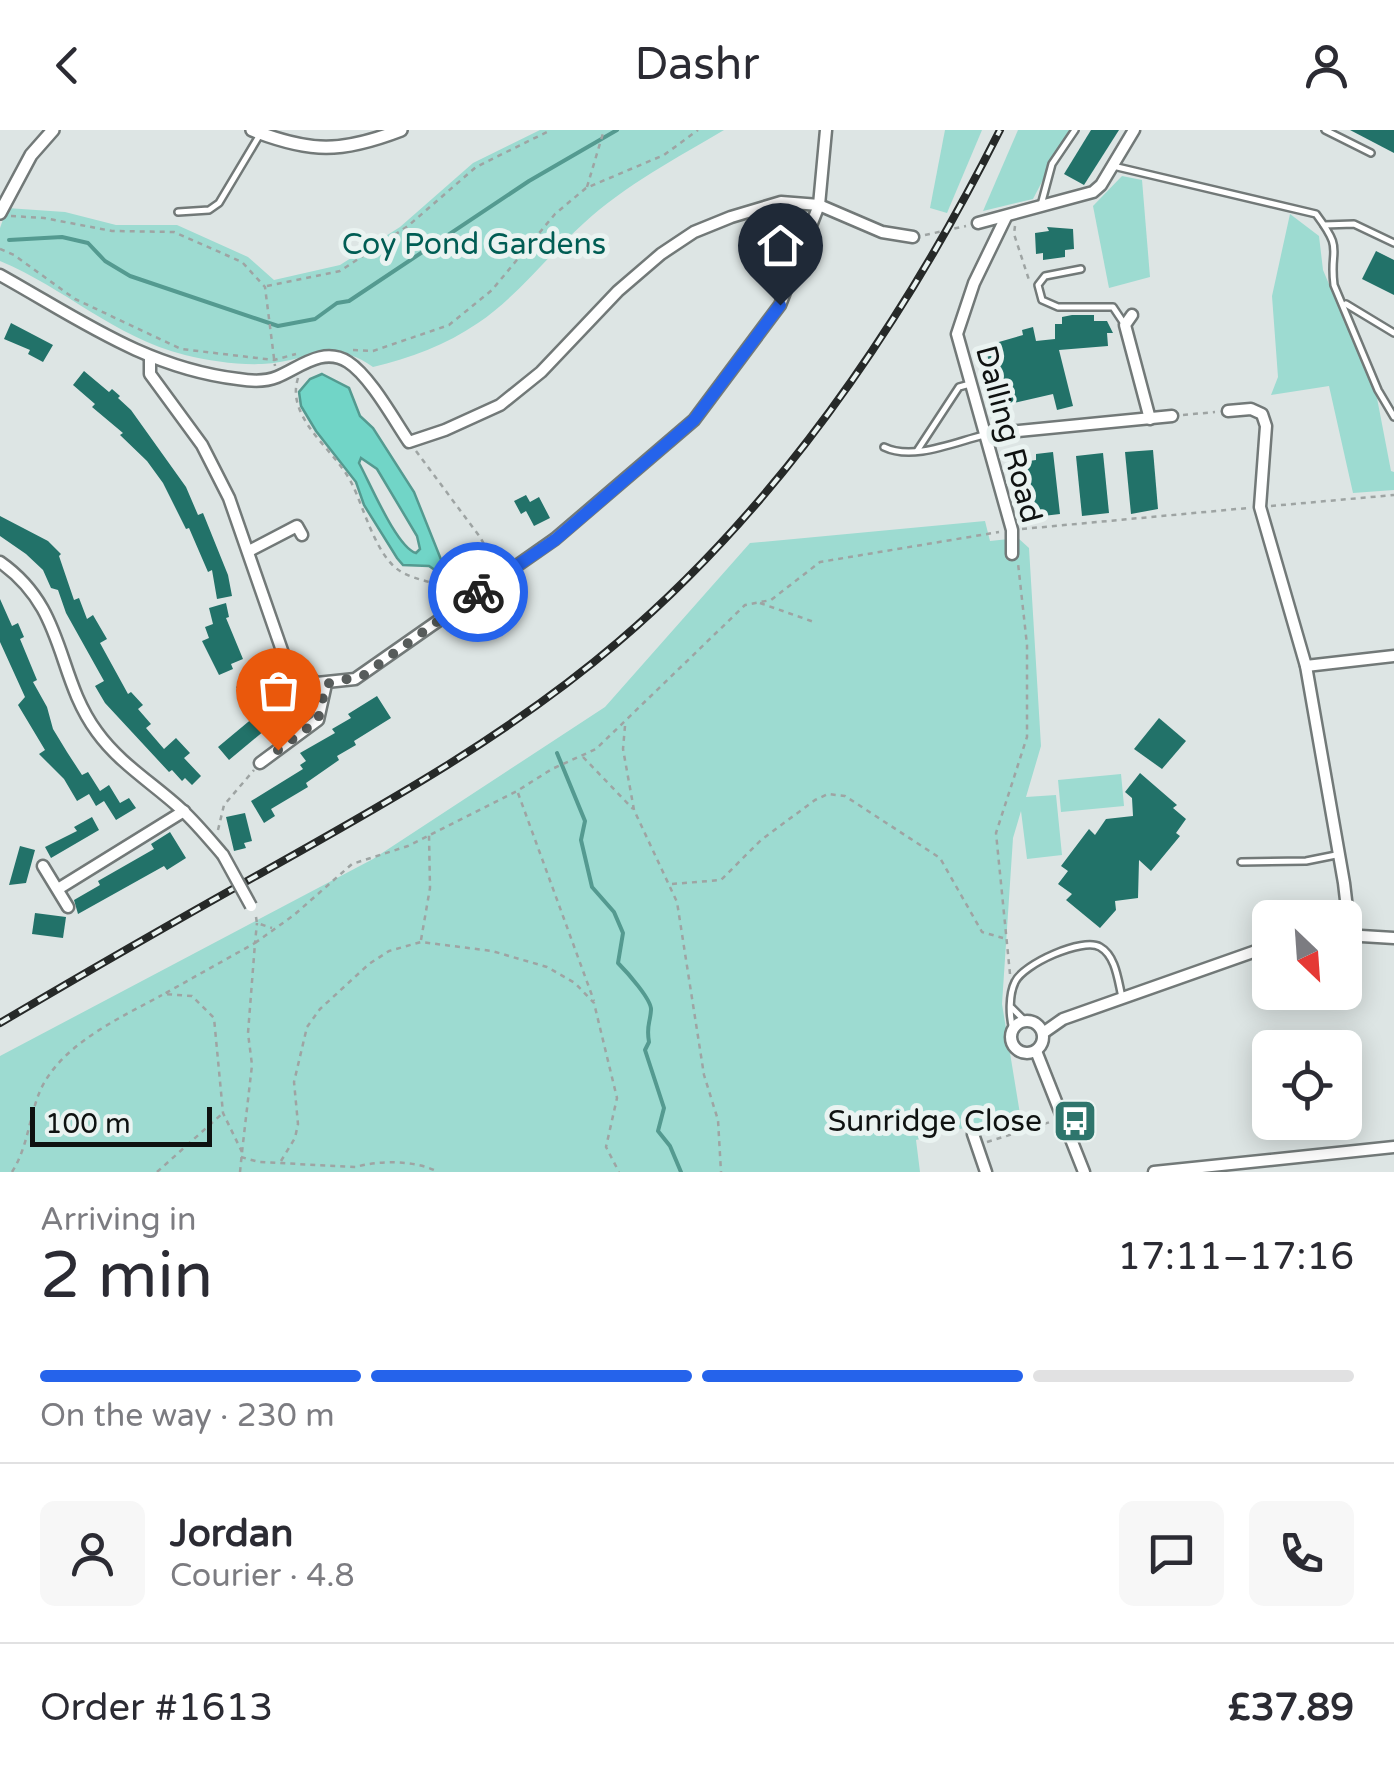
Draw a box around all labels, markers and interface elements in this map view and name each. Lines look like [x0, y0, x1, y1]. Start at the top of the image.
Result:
icon: back [40, 38, 95, 93]
text: Dashr [635, 38, 759, 92]
icon: person [1299, 38, 1354, 93]
pin [738, 203, 823, 306]
icon: home [753, 218, 808, 273]
park label: Coy Pond Gardens [342, 226, 606, 263]
street label: Dalling Road [967, 341, 1050, 527]
courier [428, 542, 528, 642]
icon: bike [451, 565, 506, 620]
pin [236, 648, 321, 751]
icon: bag [251, 663, 306, 718]
north arrow [1252, 900, 1362, 1010]
map controls [1252, 900, 1362, 1140]
button: locate [1252, 1030, 1362, 1140]
bus stop icon: Sunridge Close [1052, 1098, 1098, 1144]
scale bar [30, 1102, 212, 1146]
place label: Sunridge Close [828, 1103, 1042, 1140]
text: 100 m [45, 1107, 131, 1141]
text: Arriving in [40, 1201, 197, 1239]
text: 17:11–17:16 [1117, 1234, 1354, 1280]
text: 2 min [40, 1237, 213, 1316]
text: On the way · 230 m [40, 1397, 335, 1435]
button: person [40, 1501, 145, 1606]
button: chat [1119, 1501, 1224, 1606]
button: phone [1249, 1501, 1354, 1606]
text: Jordan [170, 1511, 293, 1557]
text: Courier · 4.8 [170, 1557, 355, 1595]
text: Order #1613 [40, 1685, 273, 1731]
text: £37.89 [1228, 1685, 1354, 1731]

